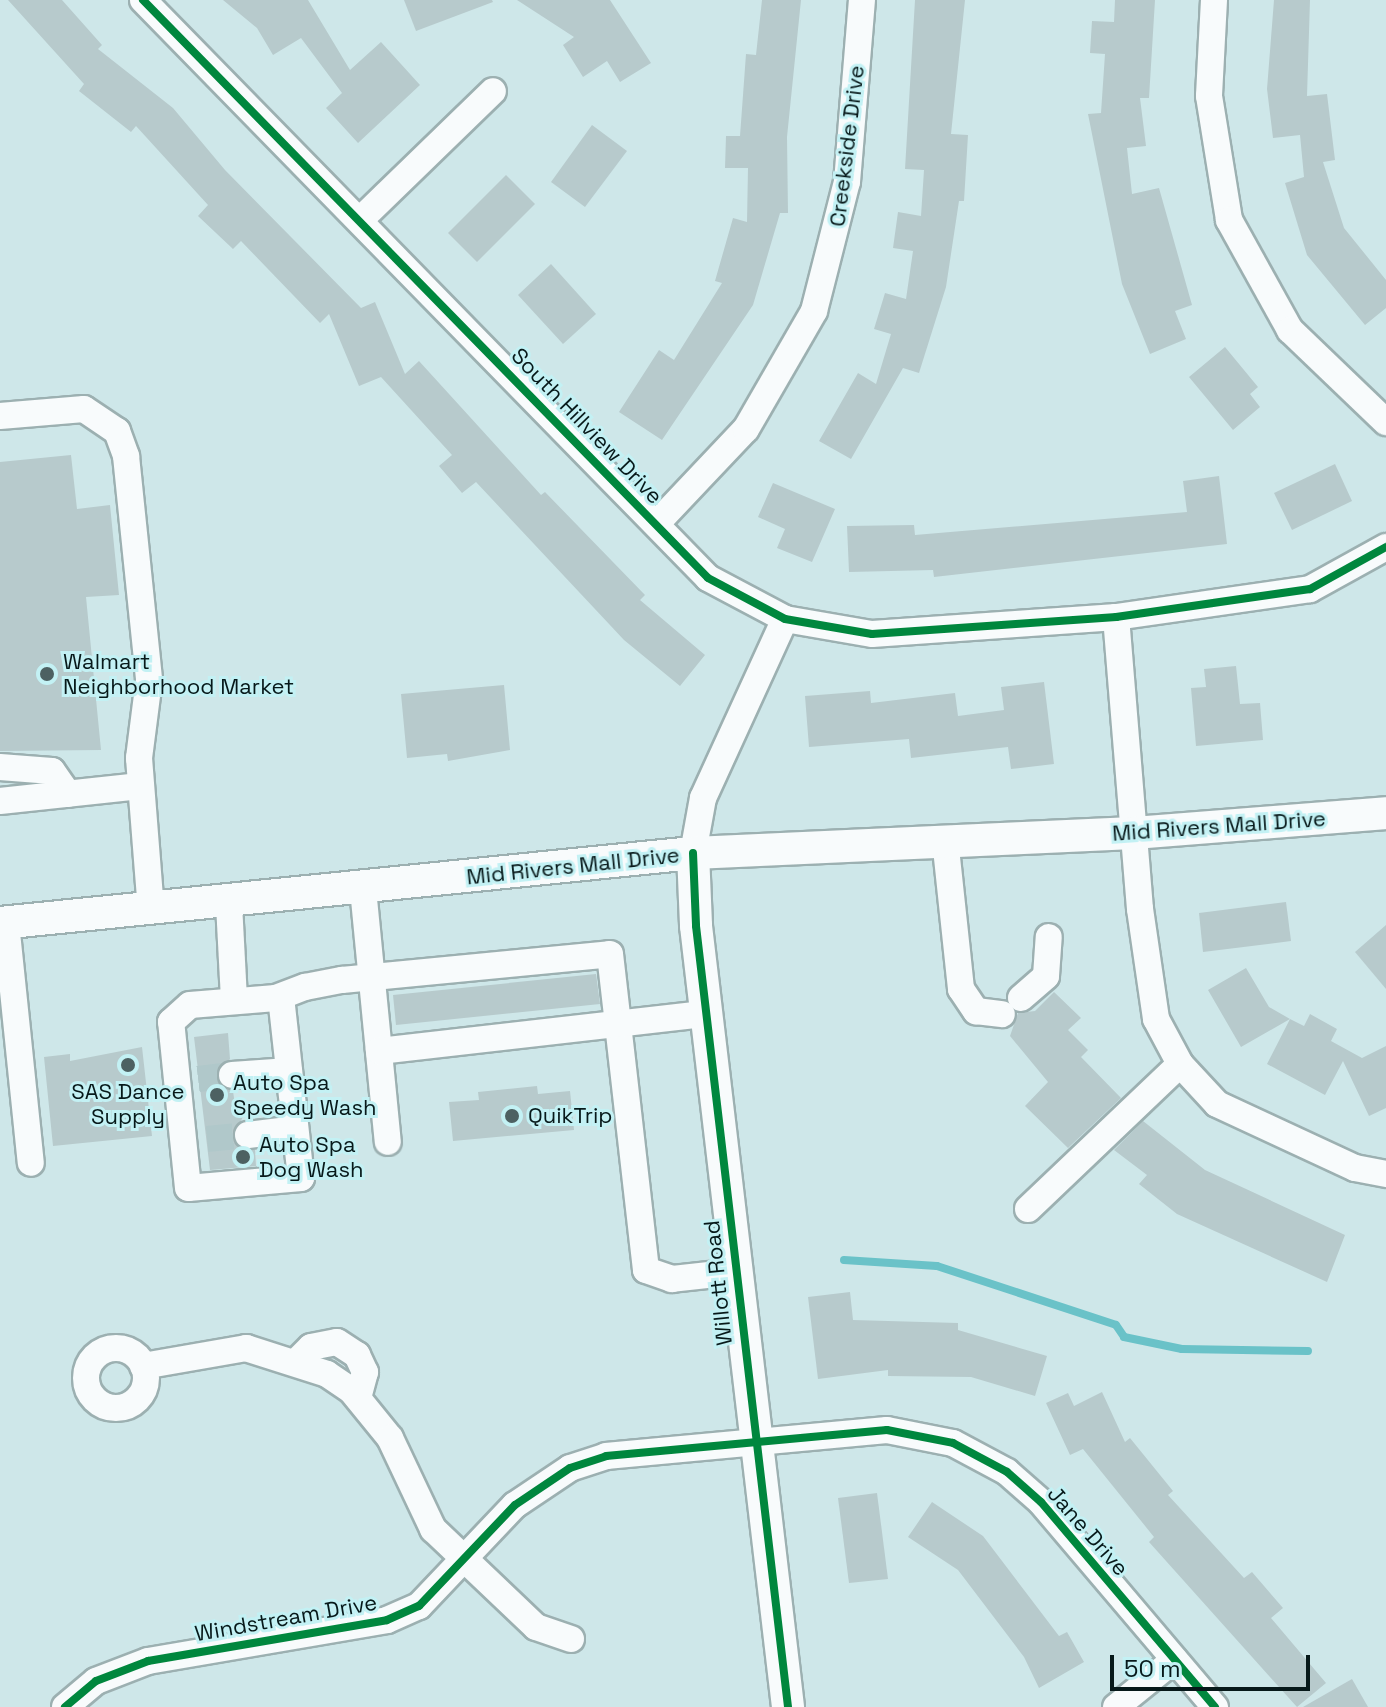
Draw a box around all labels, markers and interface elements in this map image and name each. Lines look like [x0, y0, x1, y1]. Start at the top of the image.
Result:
street label: Creekside Drive [824, 64, 870, 228]
street label: South Hillview Drive [506, 343, 668, 509]
place label: Walmart Neighborhood Market [63, 648, 294, 700]
marker: Walmart Neighborhood Market [38, 665, 56, 683]
street label: Mid Rivers Mall Drive [1111, 805, 1327, 847]
street label: Mid Rivers Mall Drive [465, 842, 681, 890]
marker: SAS Dance Supply [119, 1056, 137, 1074]
place label: Auto Spa Speedy Wash [233, 1069, 377, 1120]
place label: SAS Dance Supply [71, 1078, 185, 1130]
marker: Auto Spa Speedy Wash [208, 1086, 226, 1104]
place label: QuikTrip [528, 1103, 613, 1129]
marker: QuikTrip [503, 1107, 521, 1125]
place label: Auto Spa Dog Wash [259, 1131, 364, 1182]
marker: Auto Spa Dog Wash [234, 1148, 252, 1166]
street label: Willott Road [698, 1219, 738, 1347]
street label: Jane Drive [1042, 1481, 1134, 1581]
street label: Windstream Drive [193, 1589, 379, 1647]
scale bar [1114, 1639, 1314, 1689]
text: 50 m [1124, 1653, 1181, 1684]

